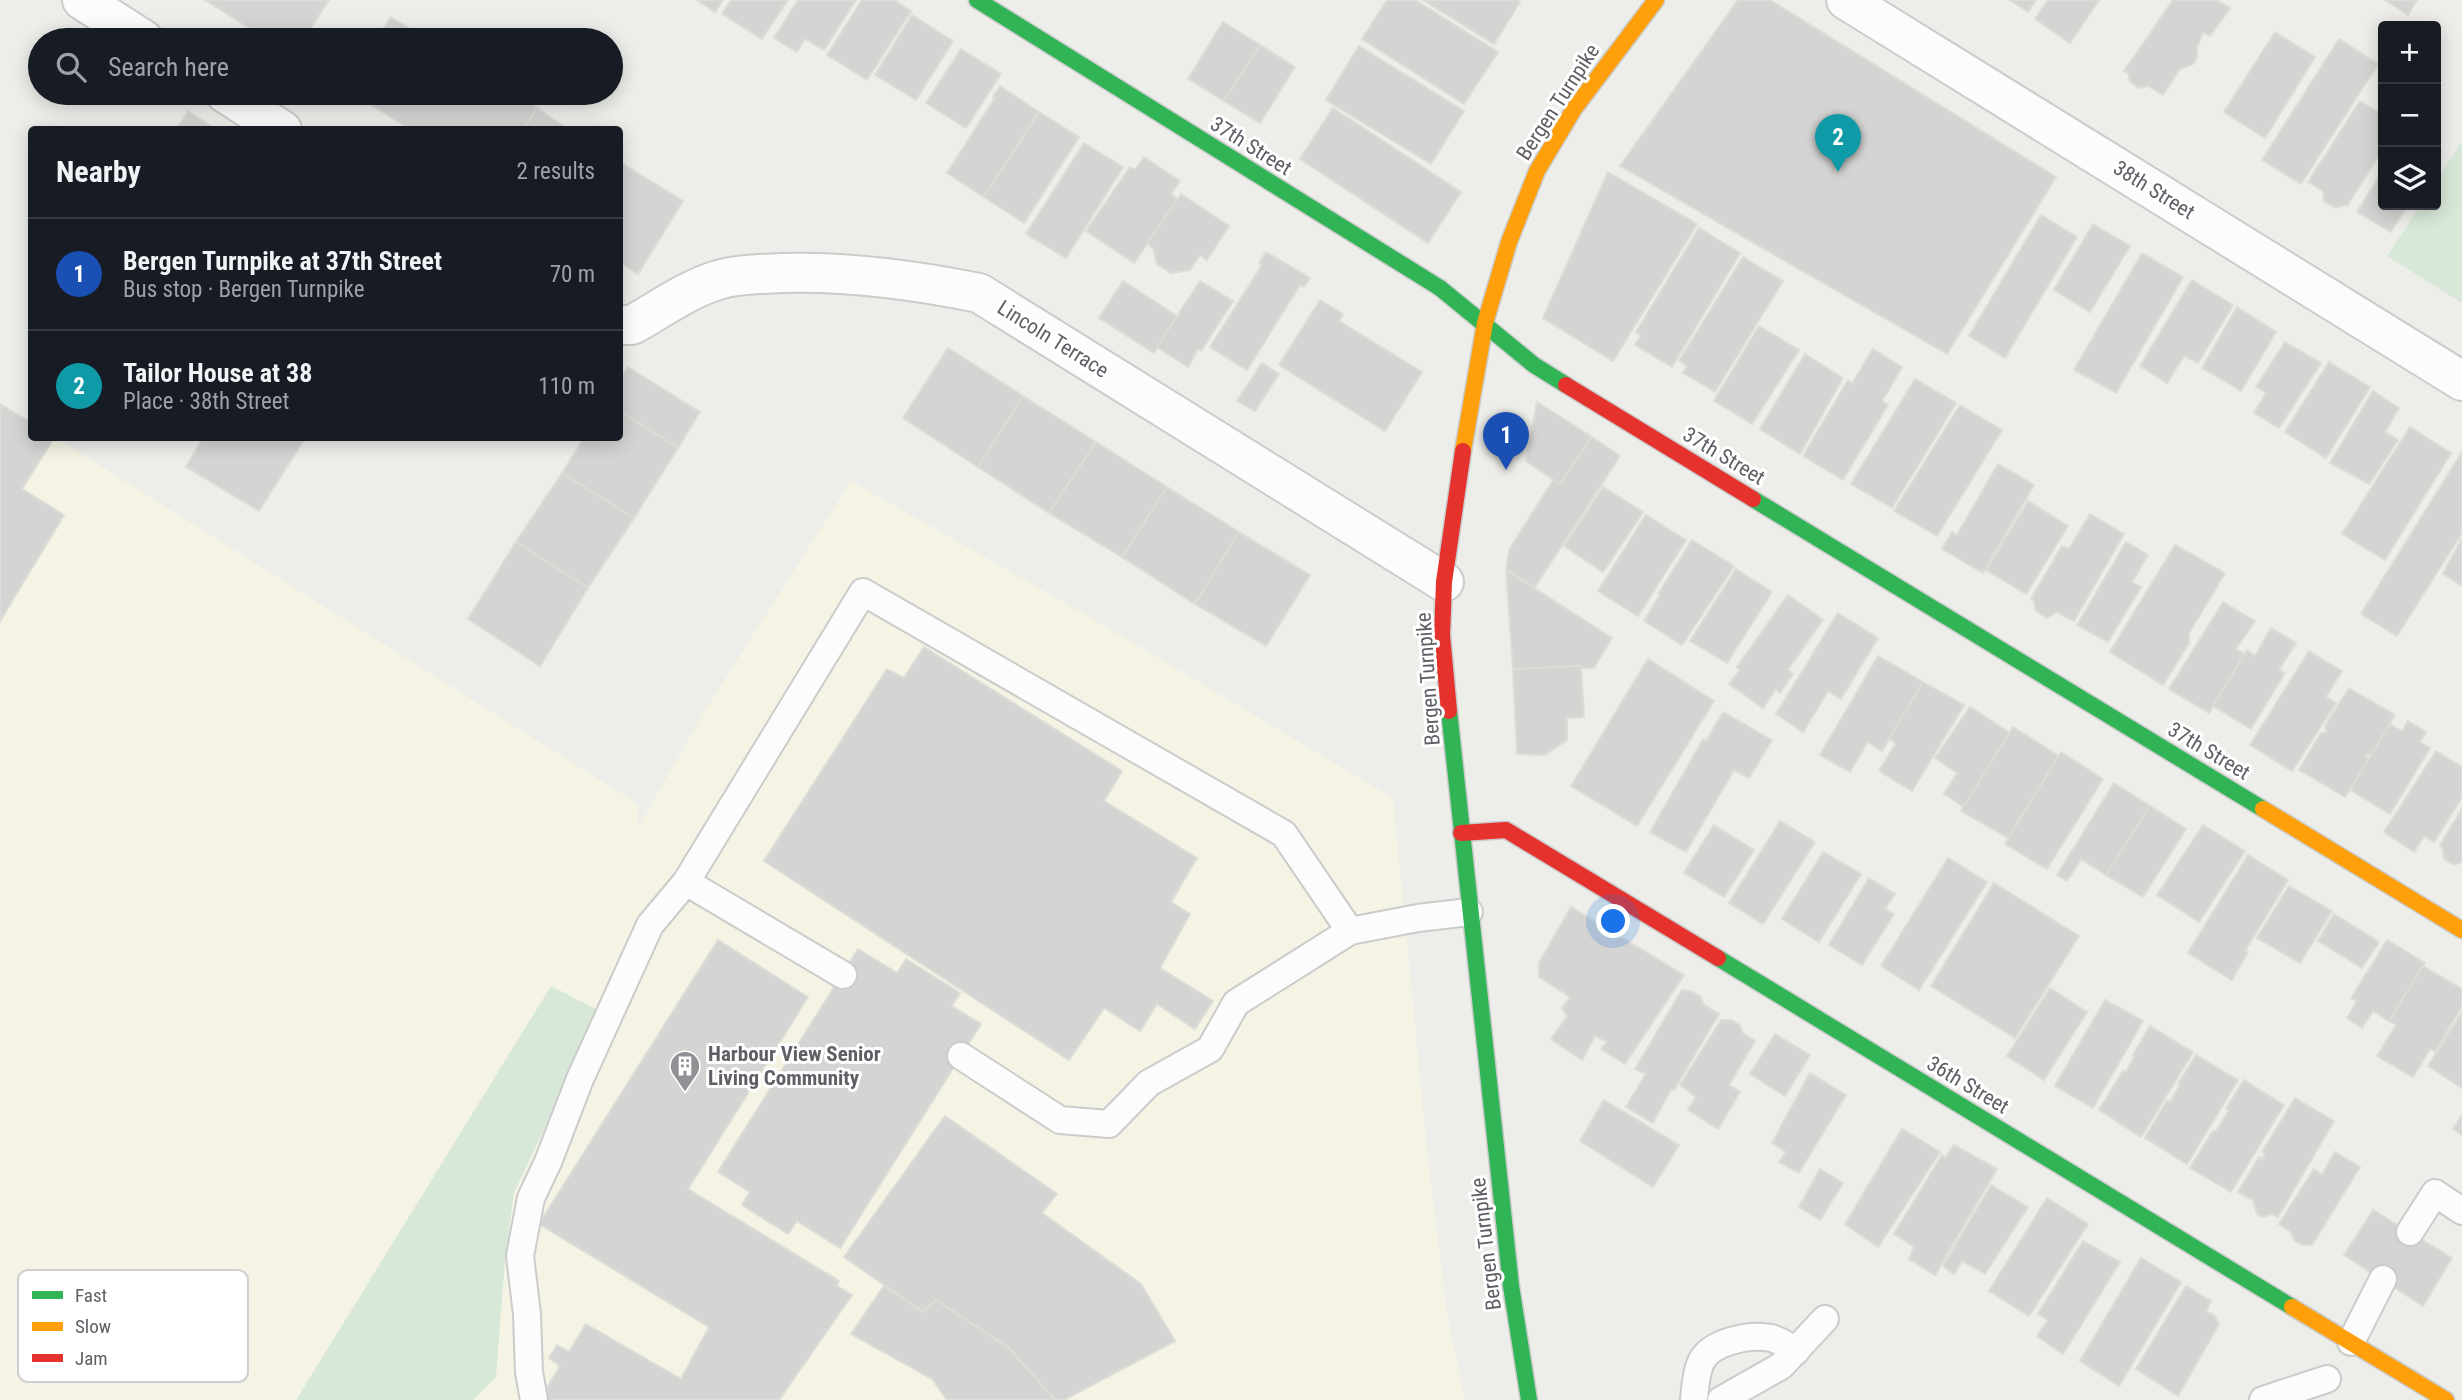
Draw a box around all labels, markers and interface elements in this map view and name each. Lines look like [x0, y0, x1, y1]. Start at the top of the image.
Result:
map controls [2378, 21, 2441, 210]
button: + [2378, 21, 2441, 84]
search box [28, 28, 623, 105]
street label: Bergen Turnpike [1512, 39, 1604, 164]
icon: search [52, 48, 90, 86]
text: Search here [108, 52, 229, 82]
button: − [2378, 84, 2441, 147]
street label: 37th Street [1206, 112, 1296, 180]
pin: 2 [1815, 114, 1861, 172]
button: layers [2378, 147, 2441, 210]
text: Nearby [56, 154, 141, 189]
street label: 38th Street [2109, 156, 2199, 224]
text: 2 results [517, 158, 595, 185]
text: Bergen Turnpike at 37th Street [123, 246, 442, 276]
text: 1 [73, 261, 85, 288]
text: 70 m [550, 261, 595, 288]
text: Bus stop · Bergen Turnpike [123, 276, 365, 303]
street label: Lincoln Terrace [993, 295, 1113, 383]
text: Tailor House at 38 [123, 358, 312, 388]
text: 2 [73, 373, 85, 400]
text: 110 m [538, 373, 595, 400]
text: Place · 38th Street [123, 388, 289, 415]
pin: 1 [1483, 412, 1529, 470]
street label: 37th Street [1679, 422, 1769, 490]
street label: Bergen Turnpike [1411, 612, 1445, 746]
street label: 37th Street [2164, 717, 2254, 785]
your location [1596, 904, 1630, 938]
place label: Harbour View Senior Living Community [708, 1042, 881, 1090]
building icon: Harbour View Senior Living Community [668, 1049, 702, 1093]
street label: 36th Street [1923, 1051, 2013, 1119]
street label: Bergen Turnpike [1466, 1176, 1506, 1312]
legend [18, 1270, 248, 1382]
text: Fast [75, 1284, 107, 1307]
text: Slow [75, 1315, 111, 1338]
text: Jam [75, 1347, 108, 1370]

